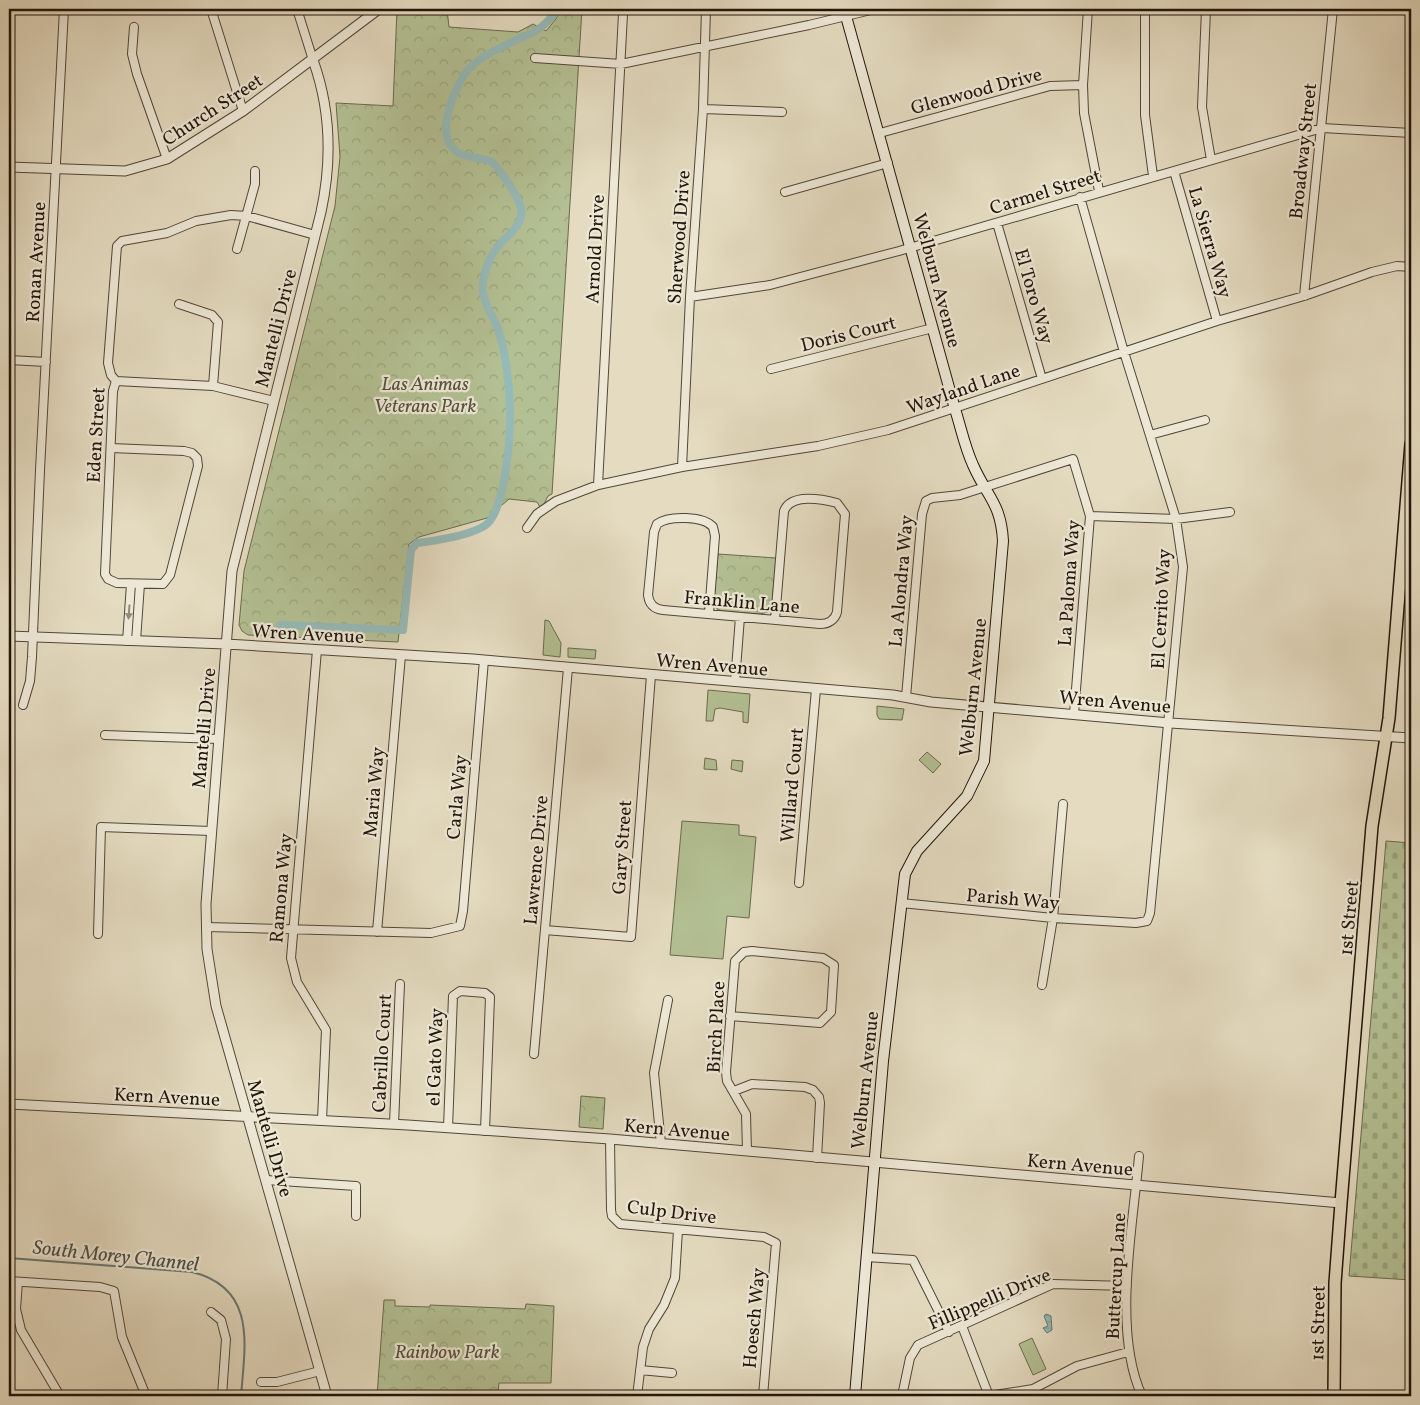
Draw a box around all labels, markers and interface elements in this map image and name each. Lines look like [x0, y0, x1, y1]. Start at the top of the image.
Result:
street label: Glenwood Drive [908, 62, 1045, 122]
street label: Church Street [158, 68, 269, 153]
street label: Broadway Street [1284, 81, 1324, 221]
street label: Carmel Street [987, 164, 1105, 222]
street label: Sherwood Drive [662, 169, 698, 305]
street label: La Sierra Way [1181, 184, 1237, 301]
street label: Arnold Drive [580, 194, 612, 304]
street label: Ronan Avenue [21, 201, 53, 323]
street label: Welburn Avenue [906, 210, 967, 351]
street label: El Toro Way [1007, 246, 1059, 347]
street label: Mantelli Drive [250, 267, 304, 390]
street label: Doris Court [798, 310, 899, 359]
street label: Wayland Lane [903, 358, 1024, 421]
park label: Las Animas Veterans Park [374, 372, 476, 420]
street label: Eden Street [82, 386, 113, 484]
street label: La Alondra Way [883, 514, 921, 648]
street label: La Paloma Way [1053, 519, 1087, 647]
street label: El Cerrito Way [1146, 548, 1178, 670]
street label: Franklin Lane [683, 585, 801, 621]
one-way arrow [125, 605, 133, 621]
street label: Welburn Avenue [954, 617, 994, 757]
street label: Wren Avenue [251, 619, 365, 651]
street label: Wren Avenue [655, 648, 769, 684]
street label: Mantelli Drive [187, 667, 223, 790]
street label: Wren Avenue [1058, 685, 1172, 721]
street label: Willard Court [775, 726, 811, 844]
street label: Maria Way [358, 746, 392, 838]
street label: Carla Way [441, 754, 475, 841]
street label: Lawrence Drive [518, 794, 556, 926]
street label: Gary Street [607, 799, 639, 895]
street label: Ramona Way [264, 832, 300, 944]
street label: 1st Street [1334, 879, 1366, 957]
street label: Parish Way [965, 883, 1061, 917]
street label: Birch Place [702, 980, 732, 1074]
street label: Cabrillo Court [367, 993, 399, 1113]
street label: el Gato Way [421, 1008, 451, 1107]
street label: Welburn Avenue [846, 1010, 886, 1150]
street label: Mantelli Drive [240, 1077, 298, 1200]
street label: Kern Avenue [113, 1082, 221, 1114]
street label: Kern Avenue [623, 1113, 731, 1149]
street label: Kern Avenue [1026, 1148, 1134, 1184]
street label: Culp Drive [626, 1195, 718, 1231]
street label: Buttercup Lane [1101, 1212, 1133, 1340]
water label: South Morey Channel [31, 1234, 200, 1280]
street label: Fillippelli Drive [924, 1262, 1055, 1337]
street label: Hoesch Way [738, 1267, 772, 1370]
street label: 1st Street [1305, 1285, 1333, 1361]
park label: Rainbow Park [395, 1340, 500, 1366]

